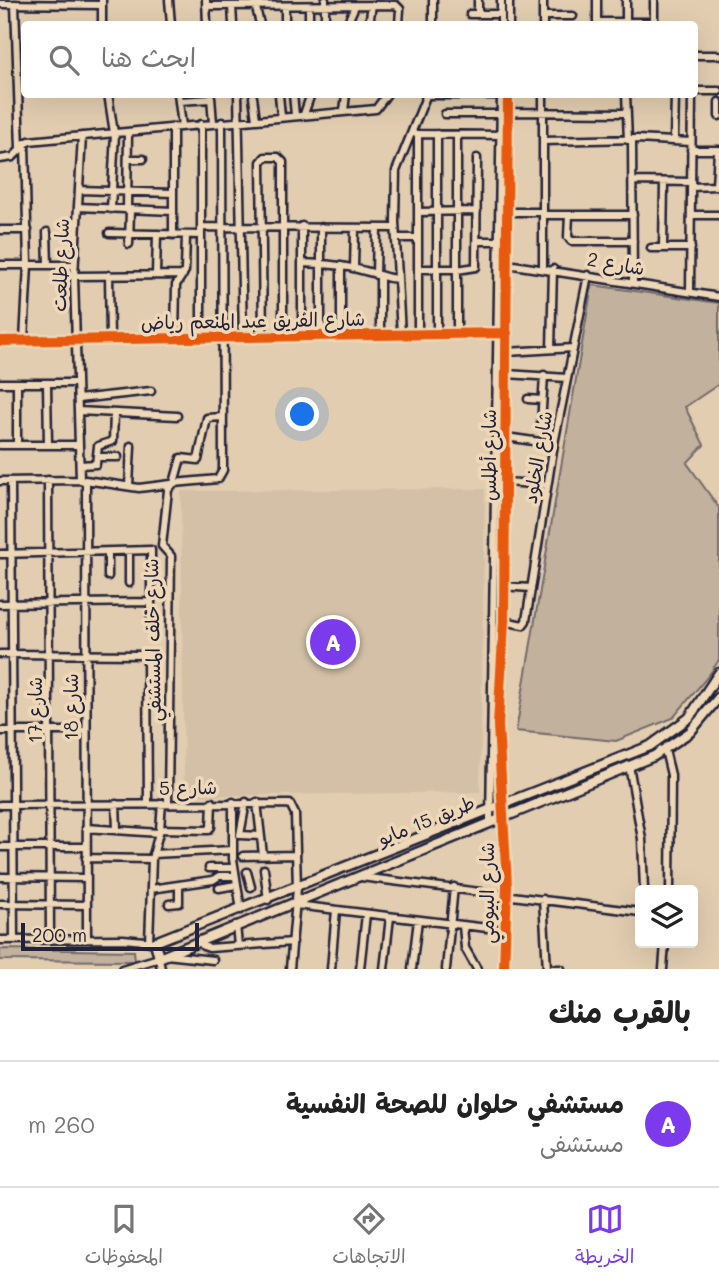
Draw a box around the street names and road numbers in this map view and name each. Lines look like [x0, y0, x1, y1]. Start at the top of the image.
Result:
street label: شارع طلعت [46, 218, 76, 312]
street label: شارع 2 [585, 246, 647, 282]
street label: شارع الفريق عبد المنعم رياض [141, 306, 365, 337]
street label: شارع أطلس [476, 409, 503, 501]
street label: شارع الخلود [517, 409, 559, 506]
street label: شارع خلف المستشفي [138, 558, 171, 722]
street label: شارع 18 [58, 673, 85, 741]
street label: شارع 17 [22, 677, 49, 743]
street label: شارع 5 [159, 774, 217, 802]
street label: طريق 15 مايو [372, 789, 478, 851]
street label: شارع البيومي [474, 842, 504, 944]

